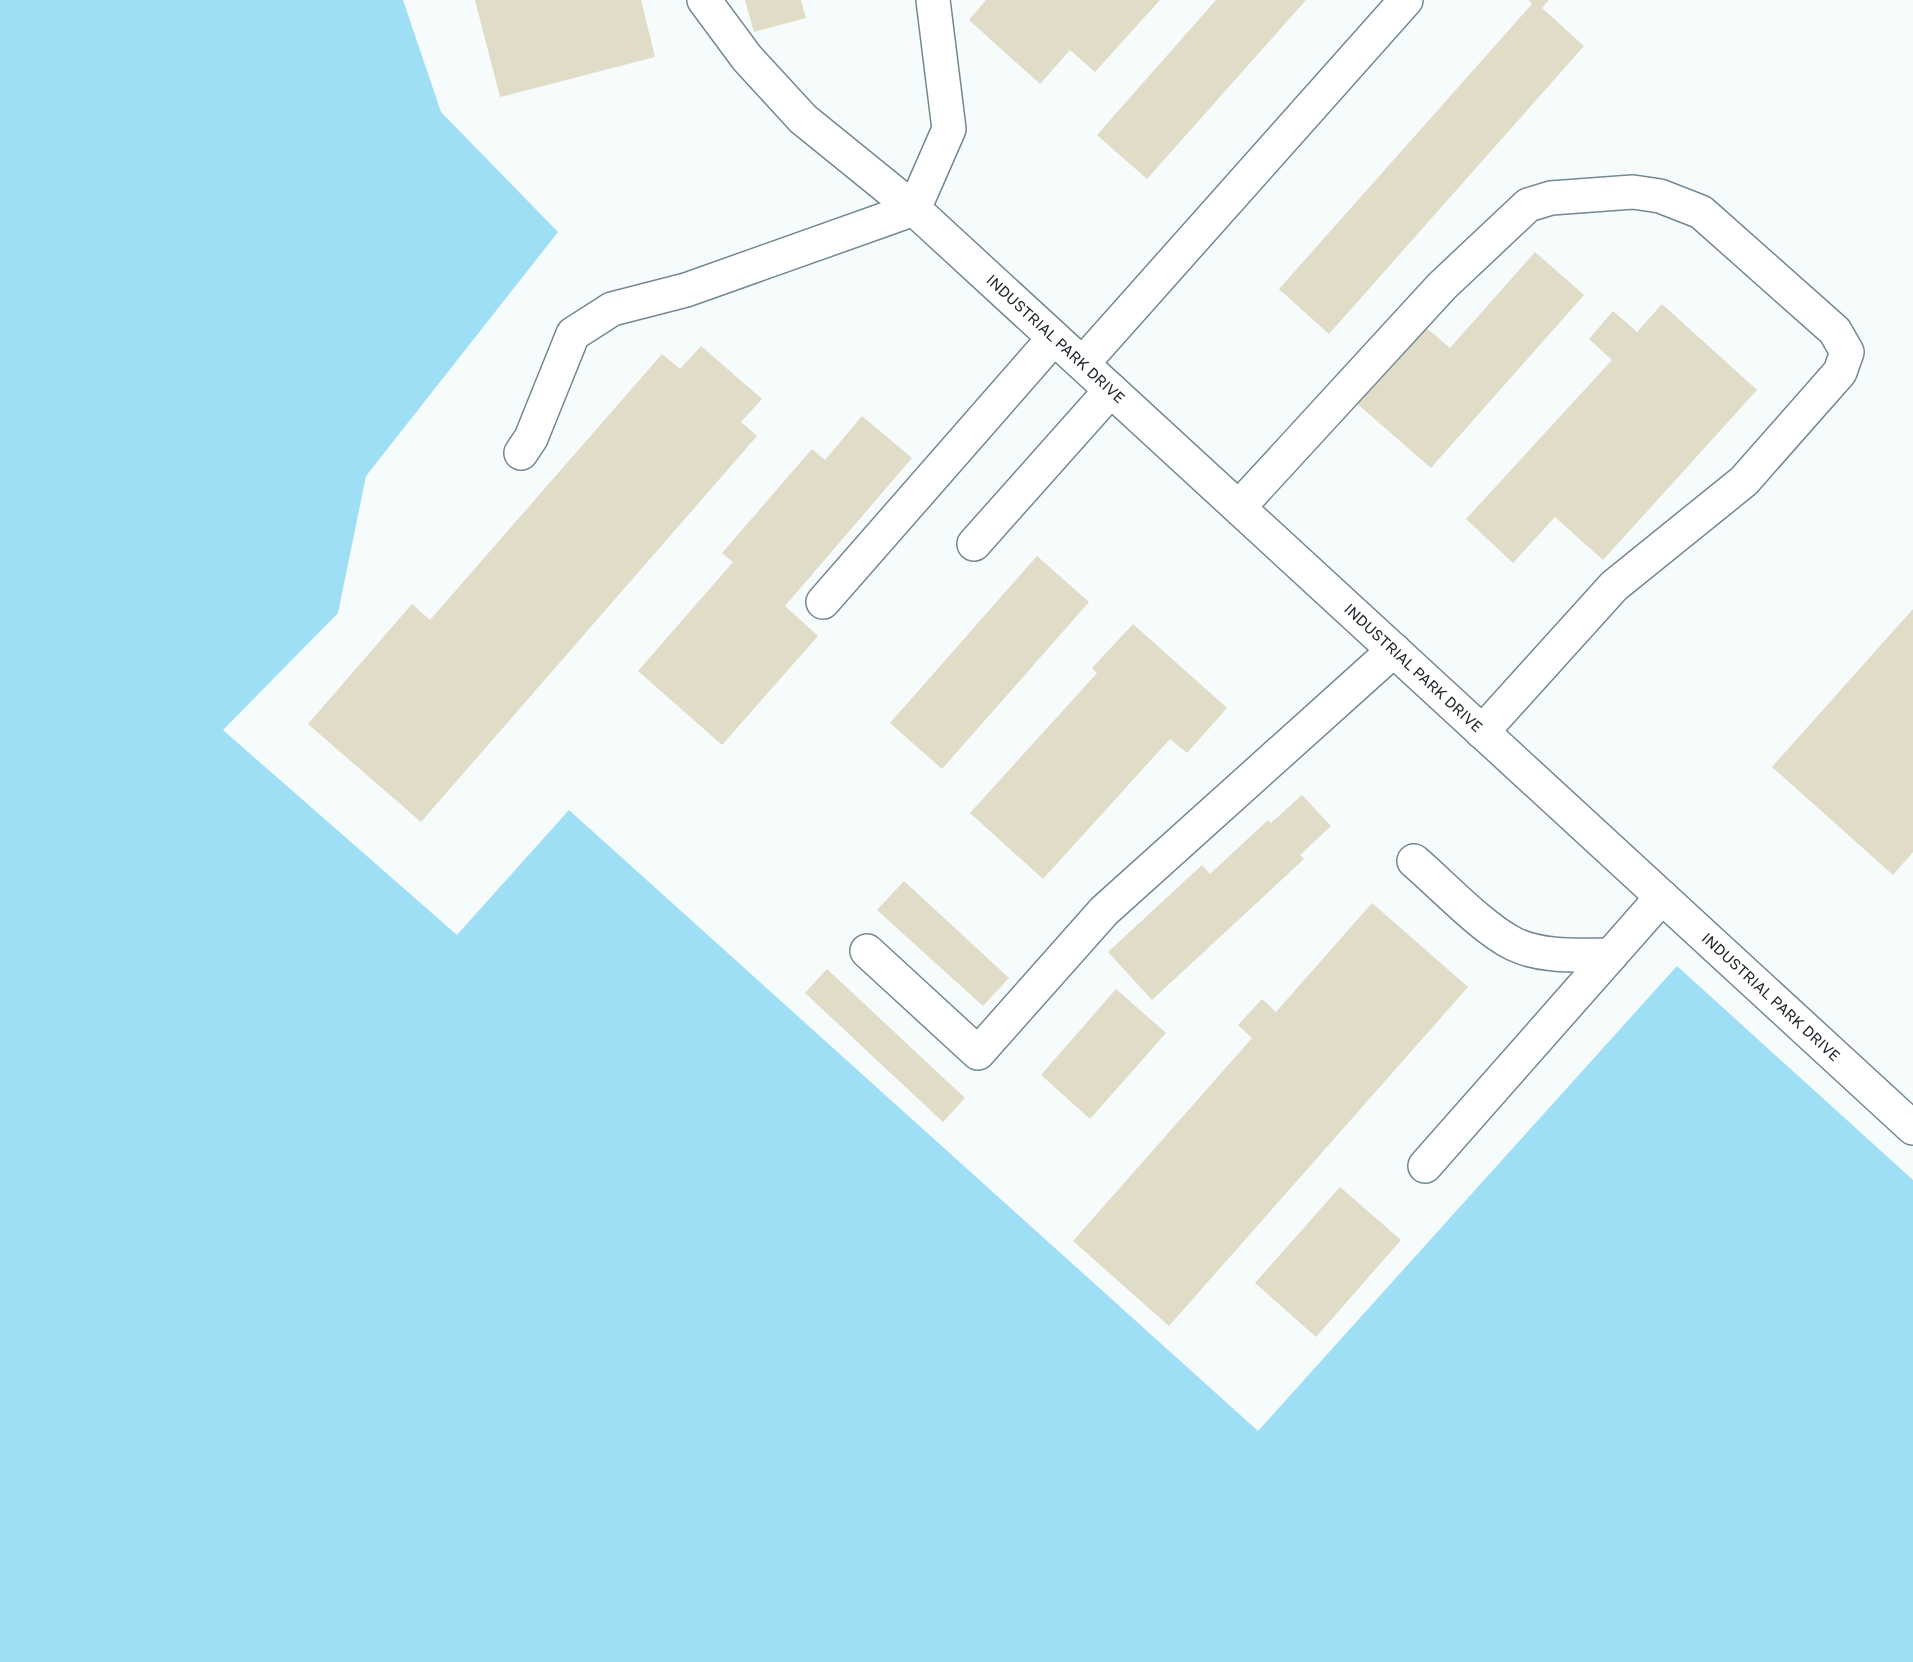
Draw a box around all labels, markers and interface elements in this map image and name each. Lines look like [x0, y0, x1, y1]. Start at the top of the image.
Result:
street label: INDUSTRIAL PARK DRIVE [983, 270, 1129, 406]
street label: INDUSTRIAL PARK DRIVE [1341, 599, 1487, 735]
street label: INDUSTRIAL PARK DRIVE [1699, 928, 1844, 1064]

